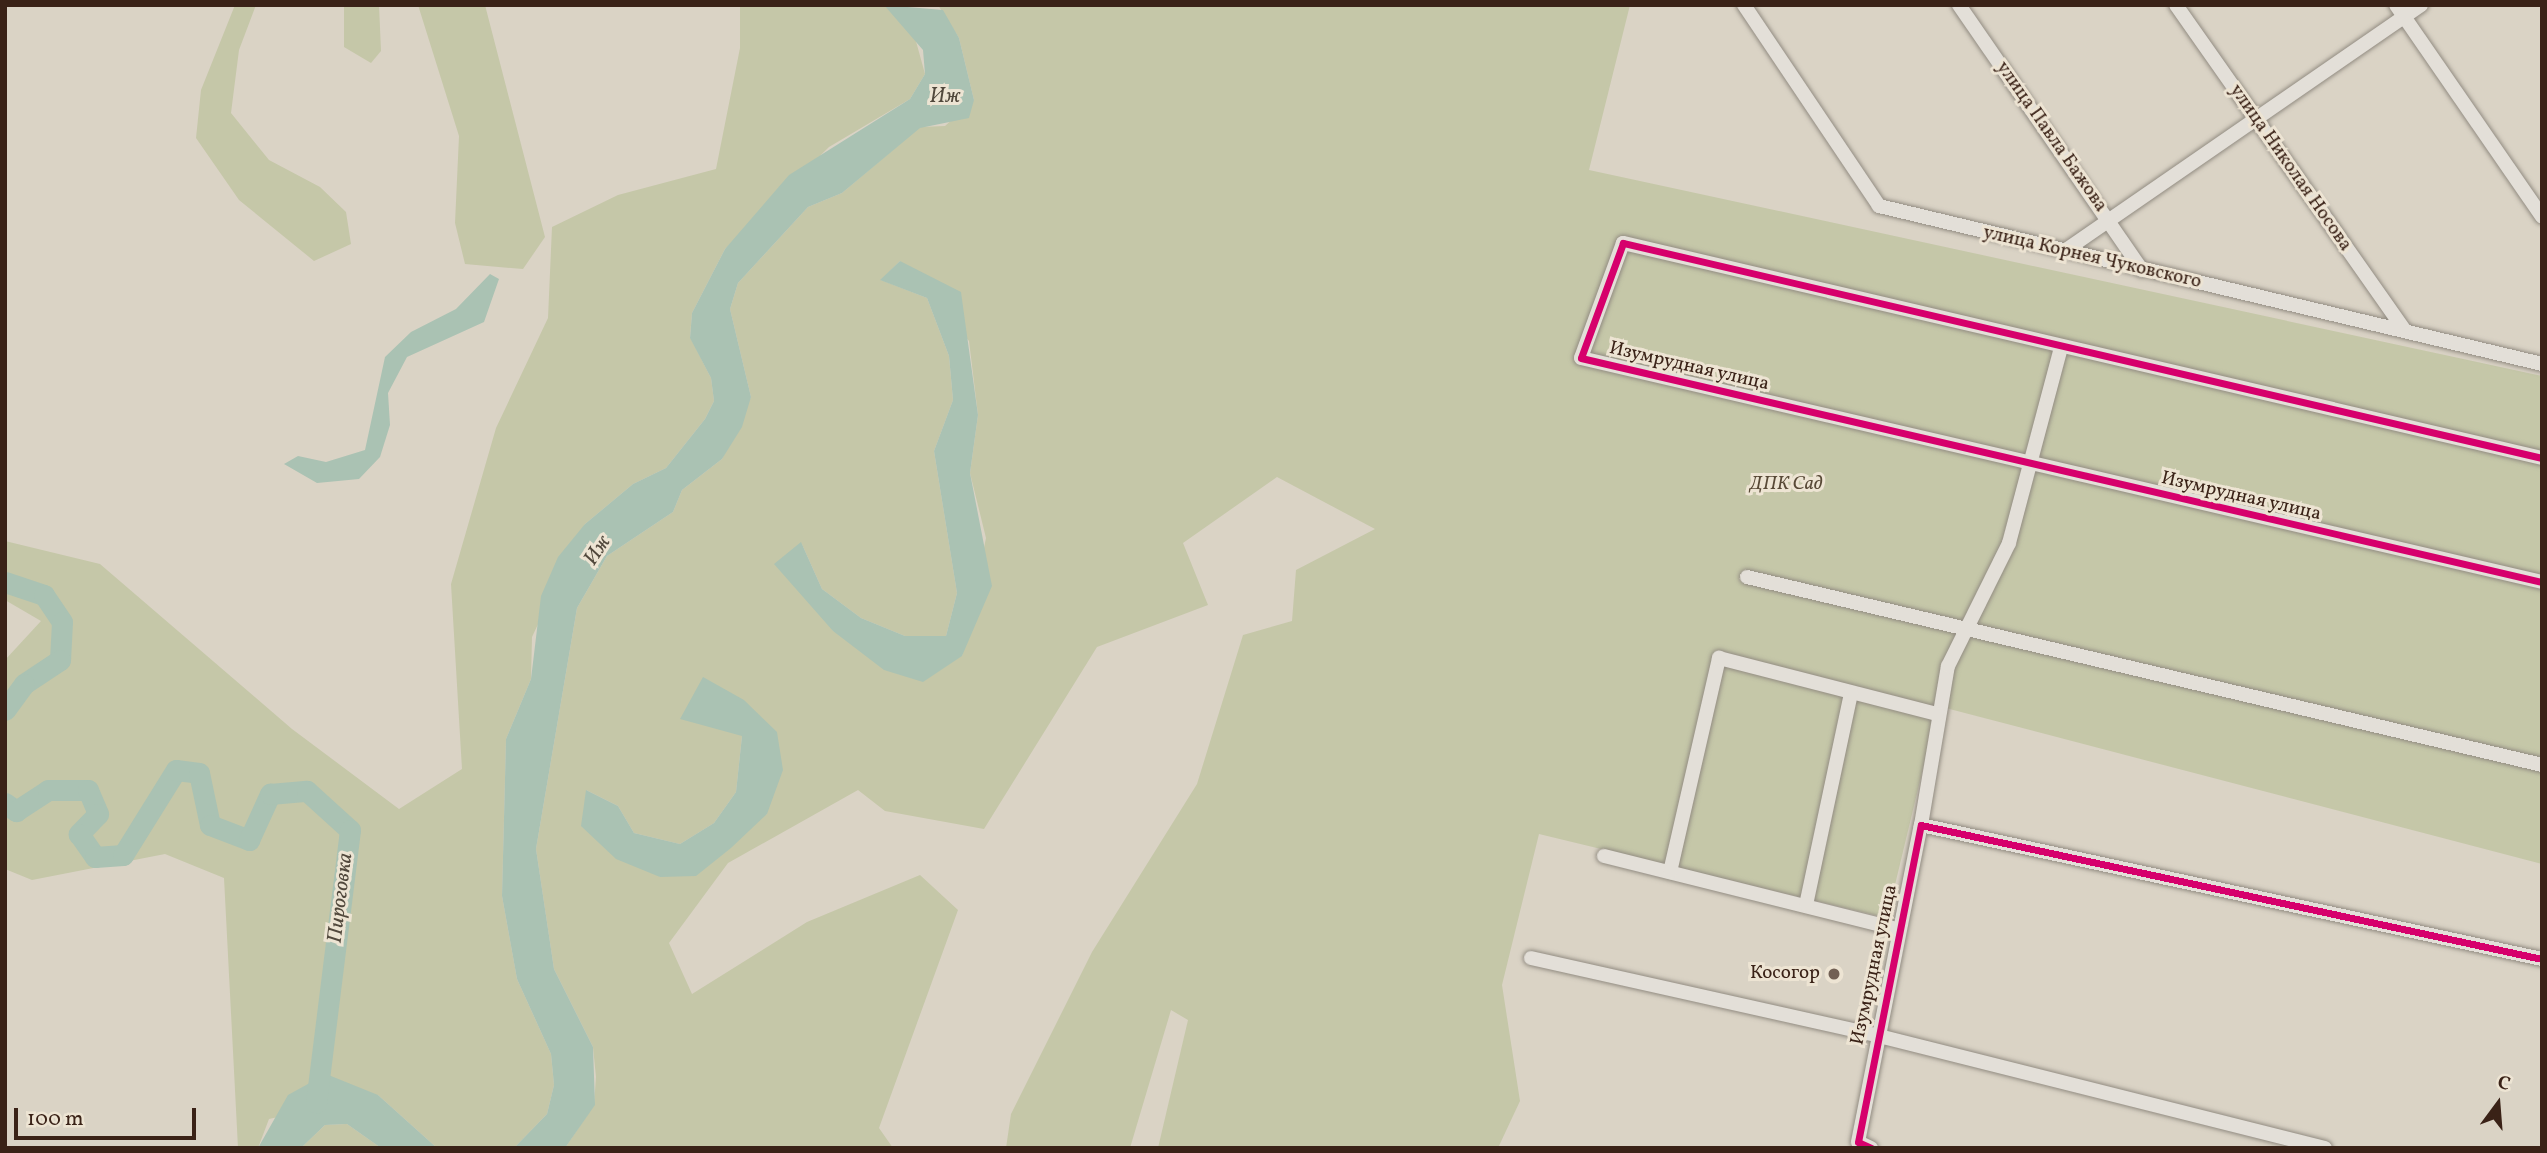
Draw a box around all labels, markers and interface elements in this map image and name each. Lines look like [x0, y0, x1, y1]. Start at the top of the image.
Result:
street label: улица Павла Бажова [1990, 57, 2112, 217]
street label: улица Николая Носова [2224, 80, 2356, 256]
water label: Иж [930, 84, 960, 110]
street label: улица Корнея Чуковского [1981, 222, 2203, 294]
street label: Изумрудная улица [1607, 337, 1771, 397]
street label: Изумрудная улица [2159, 467, 2323, 527]
park label: ДПК Сад [1750, 474, 1822, 496]
water label: Иж [579, 531, 617, 571]
water label: Пироговка [323, 852, 359, 944]
street label: Изумрудная улица [1847, 882, 1903, 1048]
place label: Косогор [1750, 963, 1820, 985]
marker: Косогор [1826, 966, 1842, 982]
north arrow [2463, 1069, 2533, 1139]
text: С [2494, 1070, 2513, 1098]
scale bar [18, 1094, 200, 1138]
text: 100 m [27, 1105, 84, 1134]

